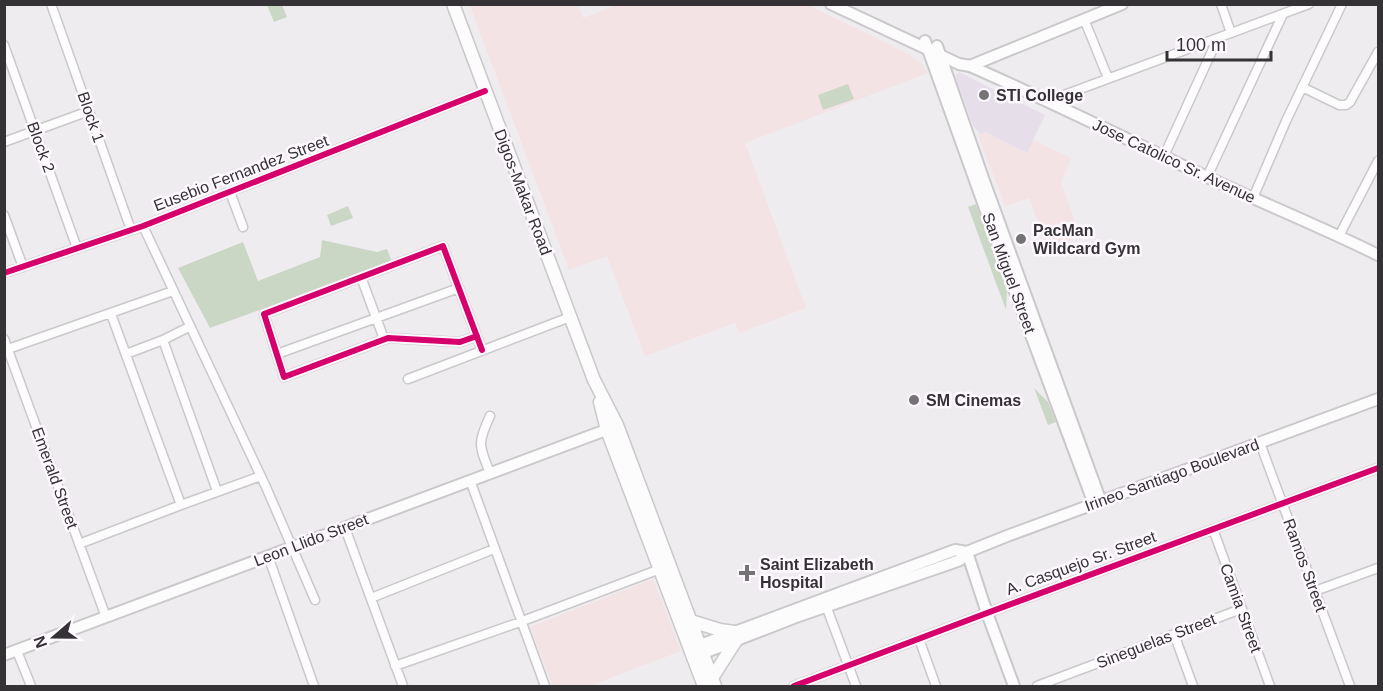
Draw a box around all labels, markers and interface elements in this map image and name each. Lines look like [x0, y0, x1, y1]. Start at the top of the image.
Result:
scale bar [1167, 24, 1270, 62]
text: 100 m [1176, 35, 1226, 55]
place label: STI College [996, 87, 1083, 104]
marker: STI College [977, 88, 991, 102]
street label: Block 1 [74, 89, 108, 145]
street label: Jose Catolico Sr. Avenue [1090, 116, 1258, 206]
street label: Block 2 [24, 119, 58, 175]
street label: Digos-Makar Road [491, 127, 555, 257]
street label: Eusebio Fernandez Street [151, 132, 331, 214]
street label: San Miguel Street [979, 210, 1039, 336]
place label: PacMan Wildcard Gym [1033, 222, 1140, 257]
marker: PacMan Wildcard Gym [1014, 232, 1028, 246]
place label: SM Cinemas [926, 392, 1021, 409]
marker: SM Cinemas [907, 393, 921, 407]
street label: Emerald Street [29, 425, 81, 532]
street label: Irineo Santiago Boulevard [1083, 436, 1261, 514]
street label: Leon Llido Street [251, 510, 371, 570]
street label: Ramos Street [1280, 516, 1330, 614]
street label: A. Casquejo Sr. Street [1004, 528, 1159, 598]
place label: Saint Elizabeth Hospital [760, 556, 874, 591]
street label: Camia Street [1217, 561, 1265, 655]
marker: Saint Elizabeth Hospital [738, 564, 756, 582]
north arrow [24, 607, 84, 667]
street label: Sineguelas Street [1094, 610, 1219, 672]
text: N [30, 634, 50, 650]

